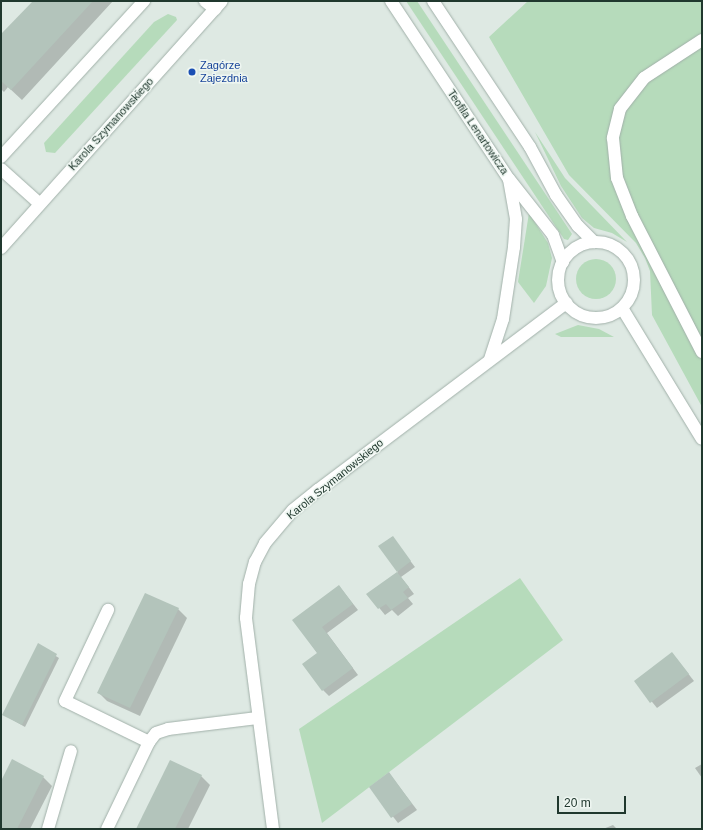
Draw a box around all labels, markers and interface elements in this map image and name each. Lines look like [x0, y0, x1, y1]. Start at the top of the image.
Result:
place label: Zagórze Zajezdnia [200, 59, 248, 85]
marker: Zagórze Zajezdnia [187, 67, 197, 77]
street label: Karola Szymanowskiego [66, 75, 156, 173]
street label: Teofila Lenartowicza [445, 87, 511, 177]
street label: Karola Szymanowskiego [284, 436, 386, 522]
scale bar [559, 788, 628, 814]
text: 20 m [564, 796, 591, 810]

